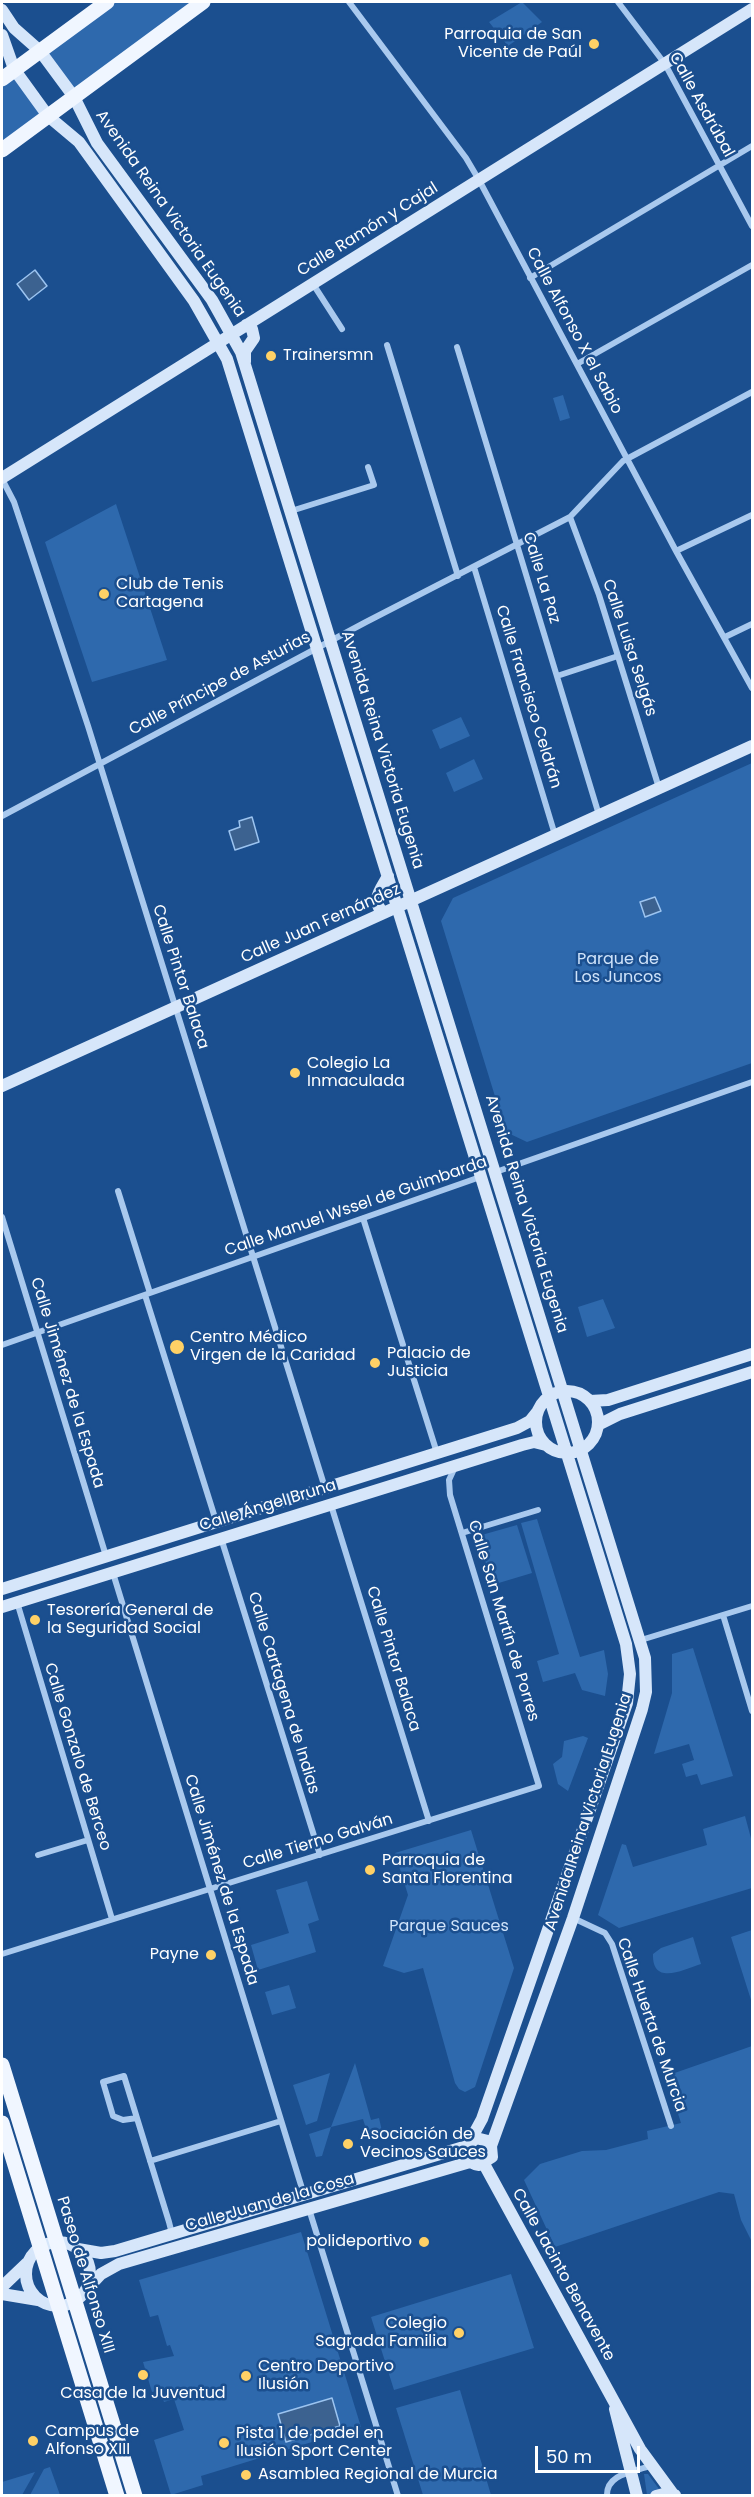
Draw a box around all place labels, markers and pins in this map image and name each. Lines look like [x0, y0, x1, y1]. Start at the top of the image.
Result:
place label: Parroquia de San Vicente de Paúl [444, 25, 582, 63]
marker: Parroquia de San Vicente de Paúl [587, 37, 601, 51]
place label: Trainersmn [283, 346, 374, 366]
marker: Trainersmn [264, 349, 278, 363]
place label: Club de Tenis Cartagena [116, 575, 224, 613]
marker: Club de Tenis Cartagena [97, 587, 111, 601]
place label: Colegio La Inmaculada [307, 1054, 405, 1092]
marker: Colegio La Inmaculada [288, 1066, 302, 1080]
place label: Centro Médico Virgen de la Caridad [190, 1328, 356, 1366]
marker: Centro Médico Virgen de la Caridad [168, 1338, 186, 1356]
place label: Palacio de Justicia [387, 1344, 471, 1382]
marker: Palacio de Justicia [368, 1356, 382, 1370]
place label: Tesorería General de la Seguridad Social [47, 1601, 213, 1639]
marker: Tesorería General de la Seguridad Social [28, 1613, 42, 1627]
place label: Parroquia de Santa Florentina [382, 1851, 513, 1889]
marker: Parroquia de Santa Florentina [363, 1863, 377, 1877]
place label: Payne [150, 1945, 199, 1965]
marker: Payne [204, 1948, 218, 1962]
place label: Asociación de Vecinos Sauces [360, 2125, 486, 2163]
marker: Asociación de Vecinos Sauces [341, 2137, 355, 2151]
place label: polideportivo [306, 2232, 412, 2252]
marker: polideportivo [417, 2235, 431, 2249]
place label: Colegio Sagrada Familia [315, 2314, 447, 2352]
marker: Colegio Sagrada Familia [452, 2326, 466, 2340]
place label: Centro Deportivo Ilusión [258, 2357, 394, 2395]
marker: Casa de la Juventud [136, 2368, 150, 2382]
marker: Centro Deportivo Ilusión [239, 2369, 253, 2383]
place label: Casa de la Juventud [60, 2384, 226, 2404]
place label: Campus de Alfonso XIII [45, 2422, 139, 2460]
place label: Pista 1 de padel en Ilusión Sport Center [236, 2424, 392, 2462]
marker: Campus de Alfonso XIII [26, 2434, 40, 2448]
marker: Pista 1 de padel en Ilusión Sport Center [217, 2436, 231, 2450]
place label: Asamblea Regional de Murcia [258, 2465, 498, 2485]
marker: Asamblea Regional de Murcia [239, 2468, 253, 2482]

